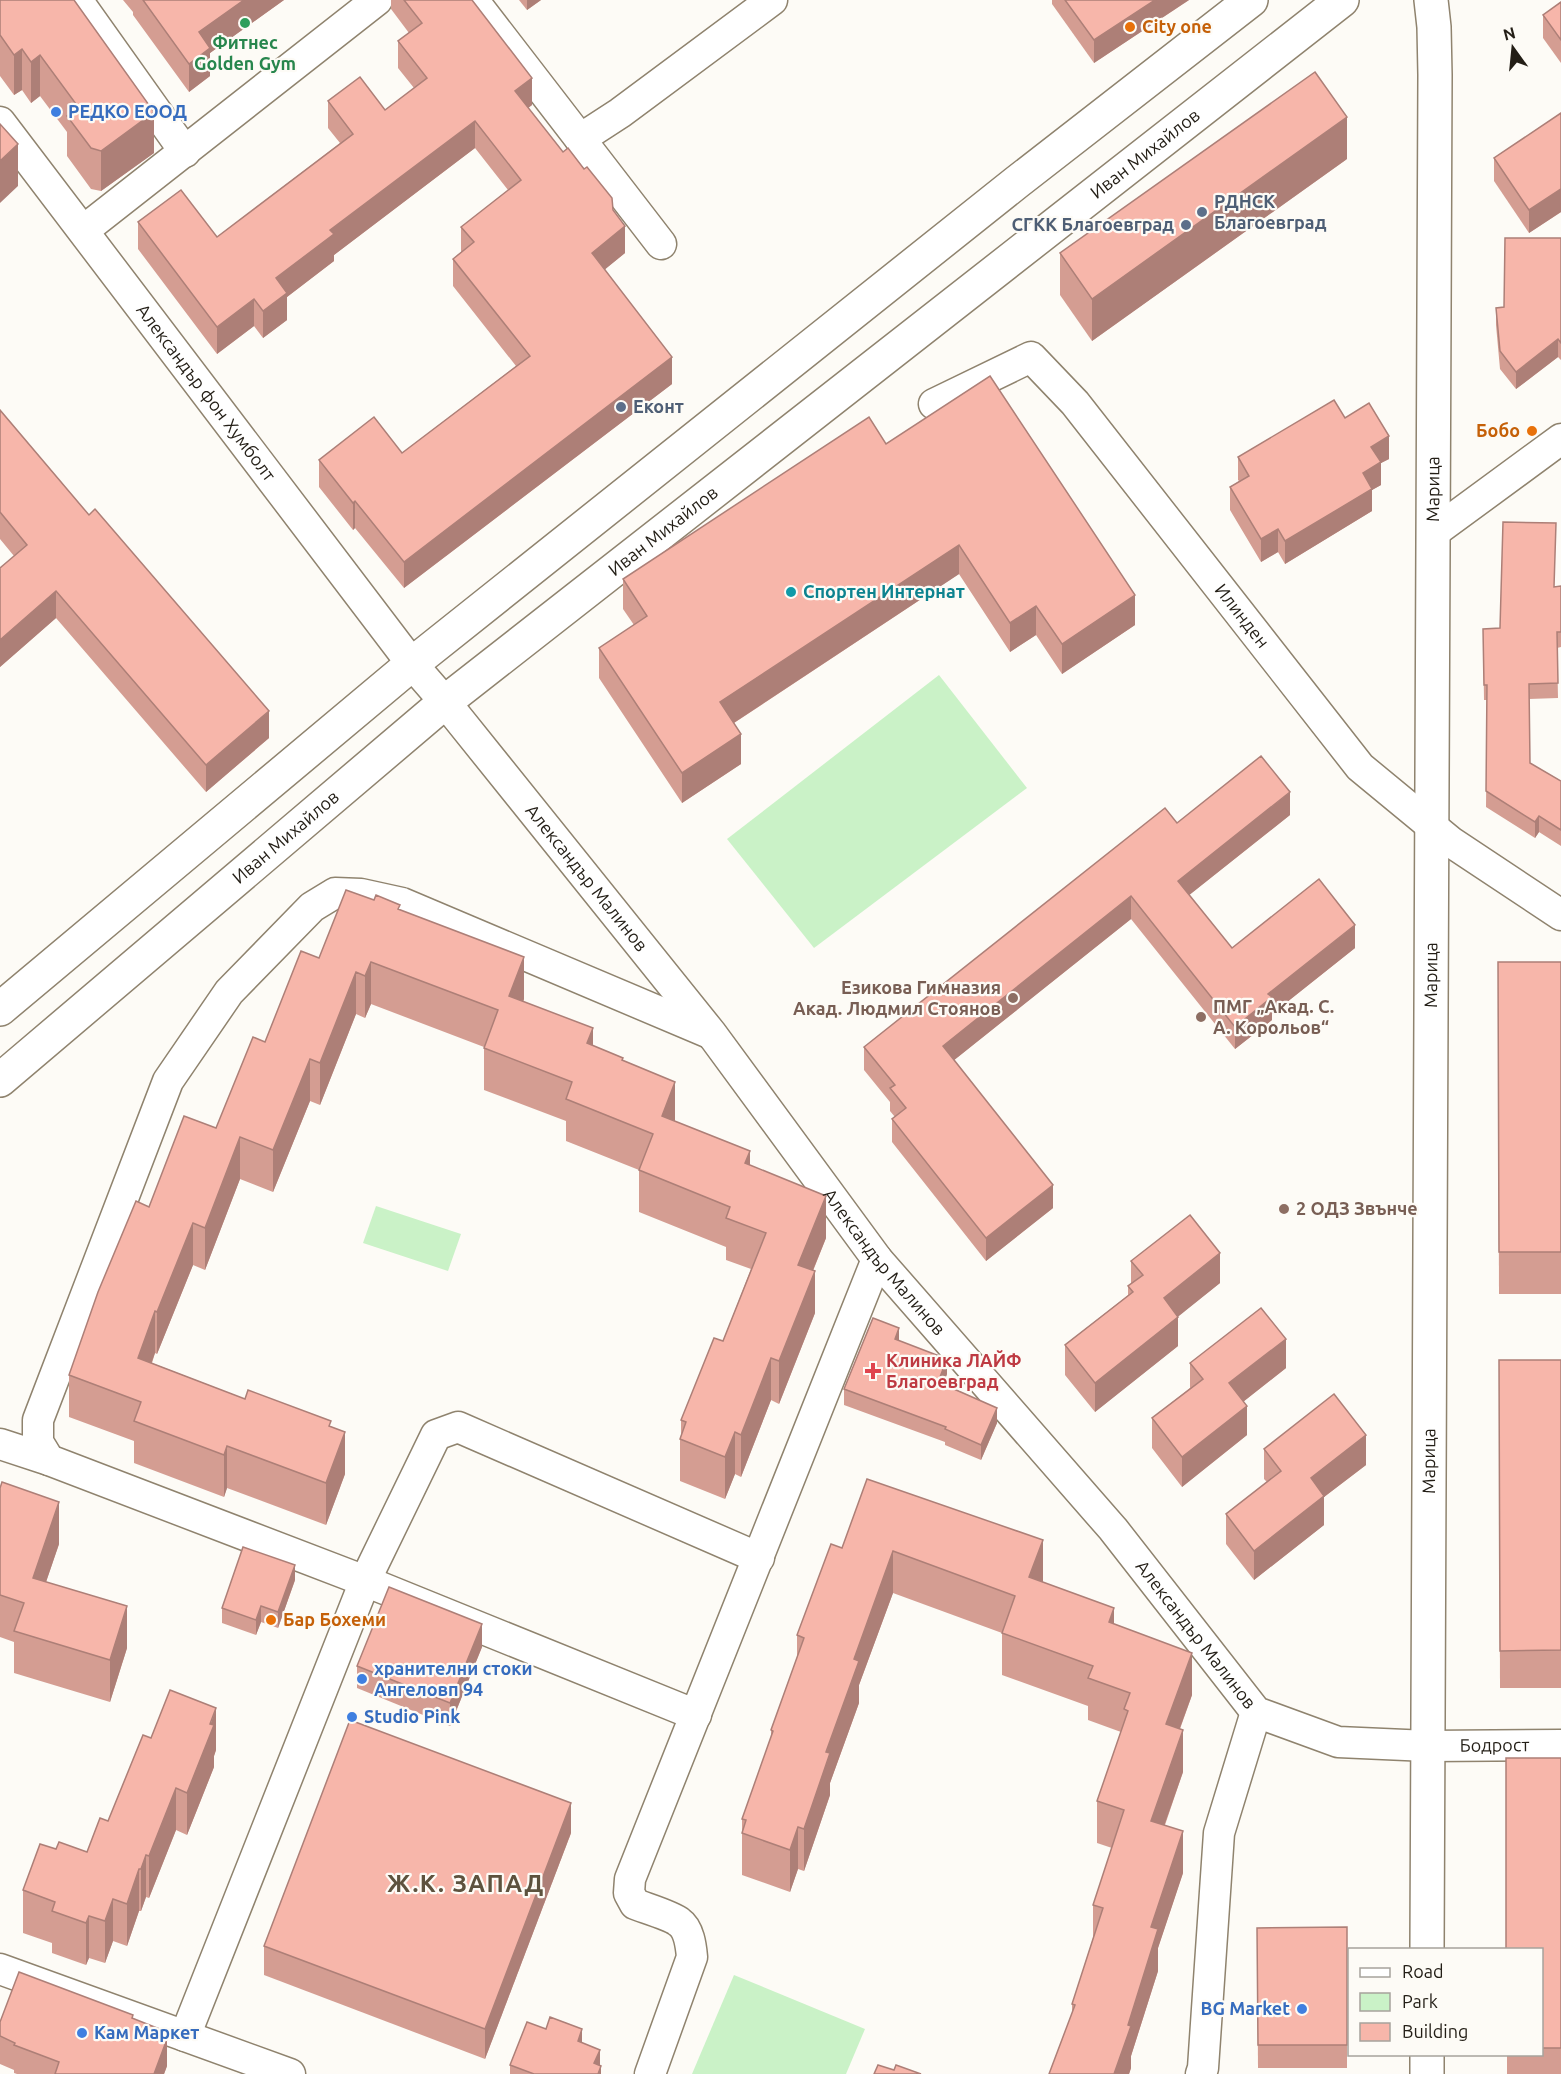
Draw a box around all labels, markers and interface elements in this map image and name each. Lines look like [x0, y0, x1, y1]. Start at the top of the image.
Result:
marker: Фитнес Golden Gym [238, 16, 252, 30]
place label: City one [1142, 16, 1212, 36]
north arrow [1483, 18, 1543, 78]
marker: City one [1123, 20, 1137, 34]
text: N [1501, 23, 1517, 44]
place label: Фитнес Golden Gym [194, 32, 296, 73]
place label: РЕДКО ЕООД [68, 101, 187, 121]
street label: Иван Михайлов [1086, 104, 1203, 202]
marker: РЕДКО ЕООД [49, 105, 63, 119]
place label: РДНСК Благоевград [1214, 191, 1327, 232]
marker: РДНСК Благоевград [1195, 205, 1209, 219]
place label: СГКК Благоевград [1012, 214, 1174, 234]
marker: СГКК Благоевград [1179, 218, 1193, 232]
street label: Александър фон Хумболт [133, 300, 280, 484]
place label: Еконт [633, 396, 684, 416]
marker: Еконт [614, 400, 628, 414]
place label: Бобо [1476, 420, 1520, 440]
marker: Бобо [1525, 424, 1539, 438]
street label: Марица [1422, 456, 1442, 522]
street label: Иван Михайлов [604, 482, 721, 579]
street label: Илинден [1211, 579, 1274, 651]
place label: Спортен Интернат [803, 581, 965, 601]
marker: Спортен Интернат [784, 585, 798, 599]
street label: Иван Михайлов [228, 786, 342, 887]
street label: Александър Малинов [522, 800, 652, 955]
street label: Марица [1420, 942, 1440, 1008]
place label: Езикова Гимназия Акад. Людмил Стоянов [793, 977, 1001, 1018]
marker: Езикова Гимназия Акад. Людмил Стоянов [1006, 991, 1020, 1005]
place label: ПМГ „Акад. С. А. Корольов“ [1213, 996, 1334, 1037]
marker: ПМГ „Акад. С. А. Корольов“ [1194, 1010, 1208, 1024]
street label: Александър Малинов [820, 1184, 950, 1339]
place label: 2 ОДЗ Звънче [1296, 1198, 1418, 1218]
marker: 2 ОДЗ Звънче [1277, 1202, 1291, 1216]
place label: Клиника ЛАЙФ Благоевград [886, 1350, 1022, 1391]
marker: Клиника ЛАЙФ Благоевград [864, 1362, 882, 1380]
street label: Марица [1418, 1428, 1438, 1494]
street label: Александър Малинов [1132, 1556, 1261, 1712]
place label: Бар Бохеми [283, 1609, 386, 1629]
marker: Бар Бохеми [264, 1613, 278, 1627]
place label: хранителни стоки Ангеловп 94 [374, 1658, 533, 1699]
marker: хранителни стоки Ангеловп 94 [355, 1672, 369, 1686]
place label: Studio Pink [364, 1706, 460, 1726]
marker: Studio Pink [345, 1710, 359, 1724]
street label: Бодрост [1460, 1734, 1530, 1755]
district label: Ж.К. ЗАПАД [387, 1870, 545, 1897]
legend [1348, 1948, 1543, 2056]
text: Road [1402, 1961, 1444, 1981]
text: Park [1402, 1991, 1438, 2011]
place label: BG Market [1200, 1998, 1290, 2018]
marker: BG Market [1295, 2002, 1309, 2016]
text: Building [1402, 2021, 1468, 2041]
place label: Кам Маркет [94, 2022, 199, 2042]
marker: Кам Маркет [75, 2026, 89, 2040]

